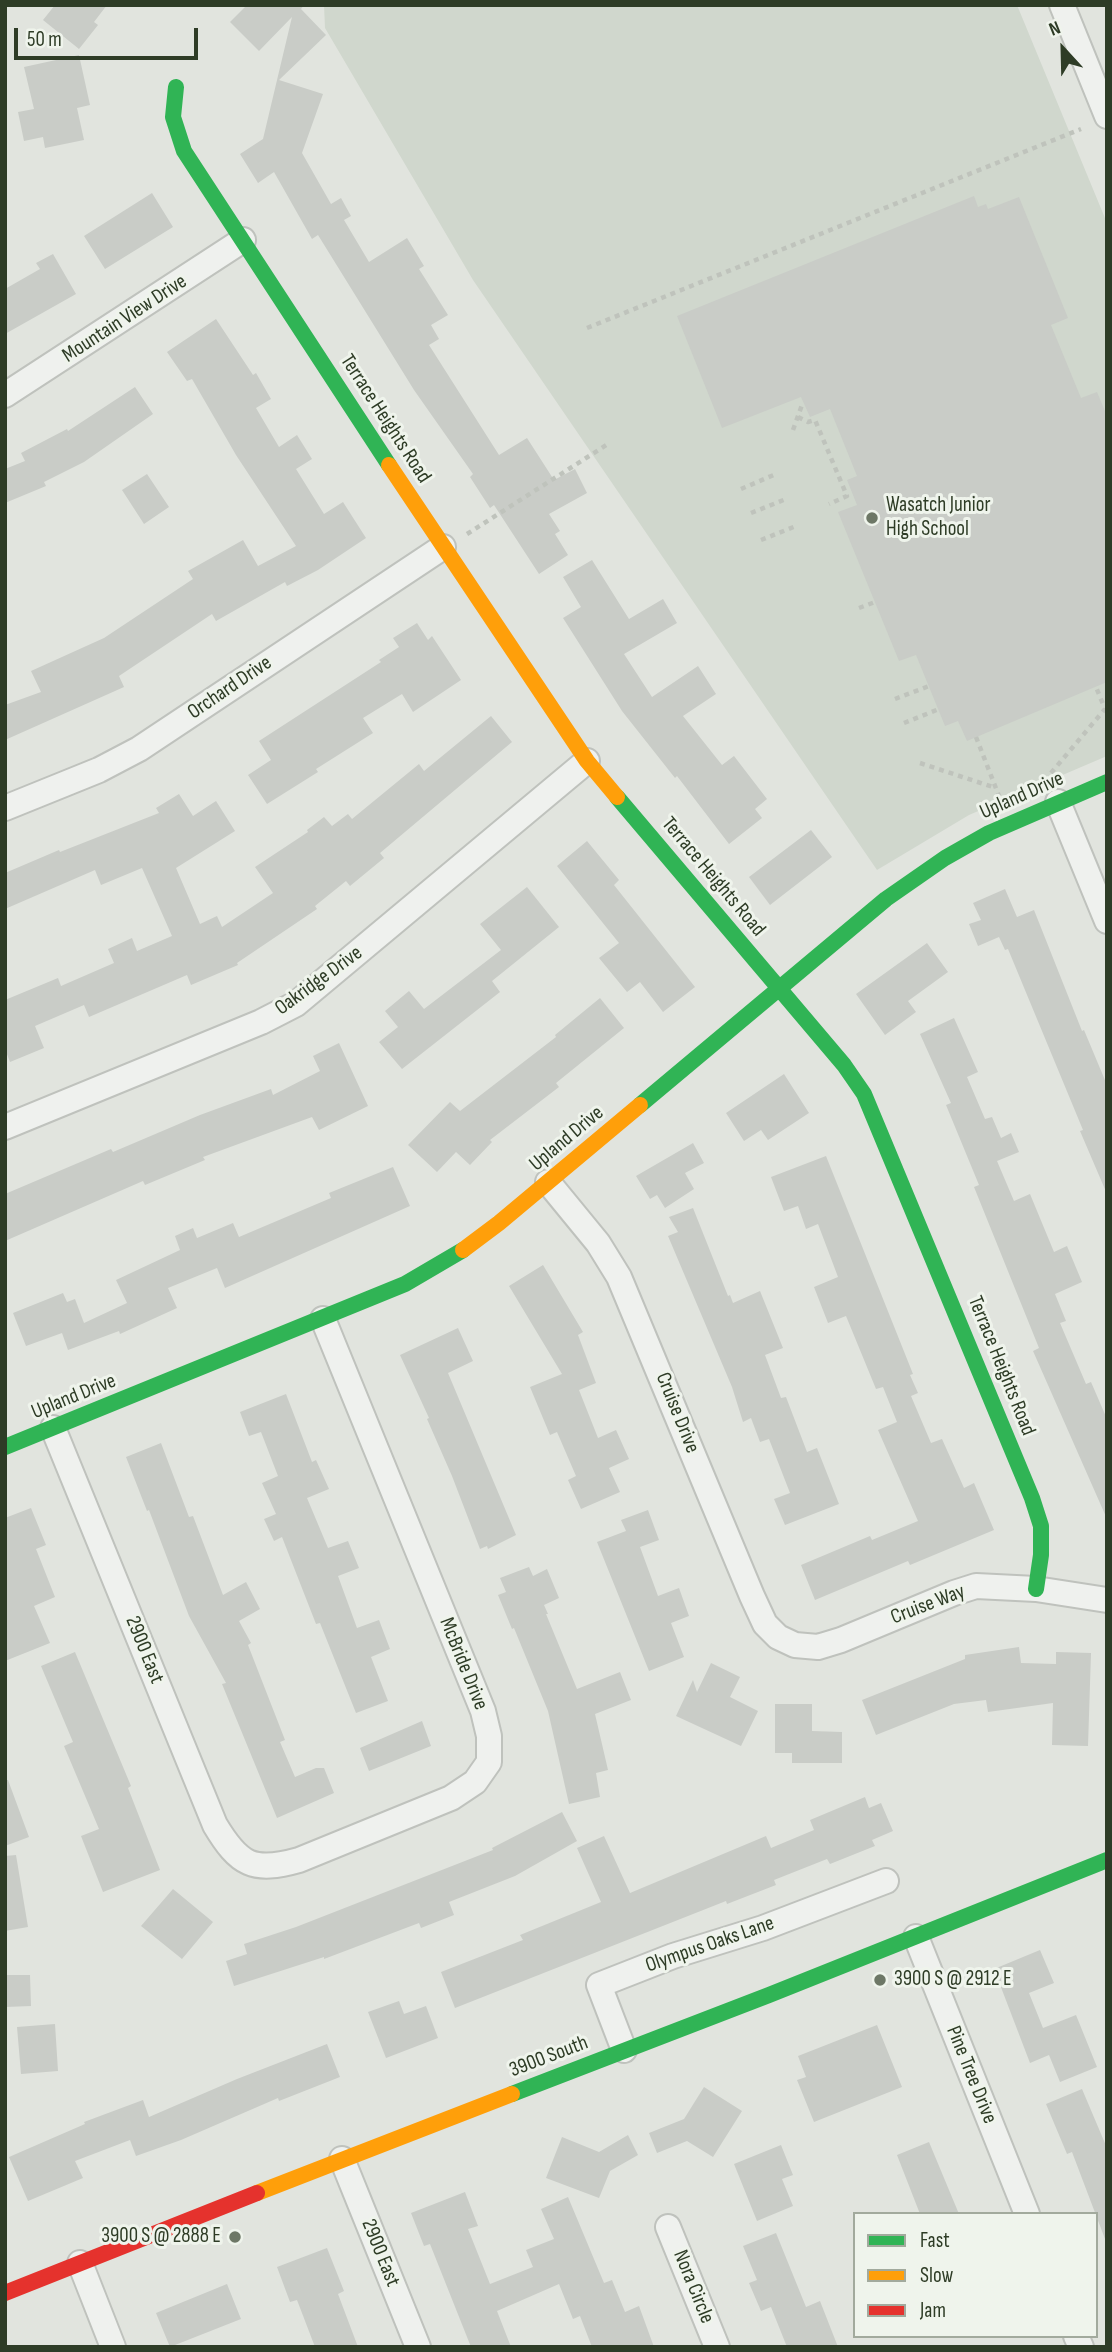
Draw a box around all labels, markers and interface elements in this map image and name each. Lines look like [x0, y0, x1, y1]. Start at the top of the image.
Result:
scale bar [18, 14, 201, 58]
north arrow [1028, 14, 1098, 84]
text: N [1046, 17, 1064, 42]
text: 50 m [27, 27, 62, 52]
street label: Mountain View Drive [58, 269, 192, 369]
street label: Terrace Heights Road [334, 350, 436, 488]
place label: Wasatch Junior High School [886, 493, 990, 543]
marker: Wasatch Junior High School [864, 510, 880, 526]
street label: Orchard Drive [183, 651, 277, 725]
street label: Upland Drive [976, 766, 1068, 826]
street label: Terrace Heights Road [656, 812, 770, 942]
street label: Oakridge Drive [270, 941, 368, 1021]
street label: Upland Drive [525, 1101, 609, 1177]
street label: Terrace Heights Road [962, 1293, 1040, 1439]
street label: Upland Drive [28, 1369, 120, 1425]
street label: Cruise Drive [649, 1369, 705, 1457]
street label: Cruise Way [887, 1579, 969, 1631]
street label: 2900 East [119, 1613, 169, 1687]
street label: McBride Drive [433, 1614, 493, 1714]
street label: Olympus Oaks Lane [642, 1911, 778, 1979]
place label: 3900 S @ 2912 E [894, 1967, 1012, 1993]
marker: 3900 S @ 2912 E [872, 1972, 888, 1988]
street label: Pine Tree Drive [940, 2022, 1002, 2128]
street label: 3900 South [506, 2031, 592, 2083]
legend [853, 2212, 1098, 2338]
street label: 2900 East [355, 2216, 405, 2290]
place label: 3900 S @ 2888 E [101, 2224, 221, 2250]
text: Fast [920, 2228, 950, 2253]
marker: 3900 S @ 2888 E [227, 2229, 243, 2245]
street label: Nora Circle [667, 2247, 719, 2327]
text: Slow [920, 2263, 953, 2288]
text: Jam [920, 2298, 946, 2323]

